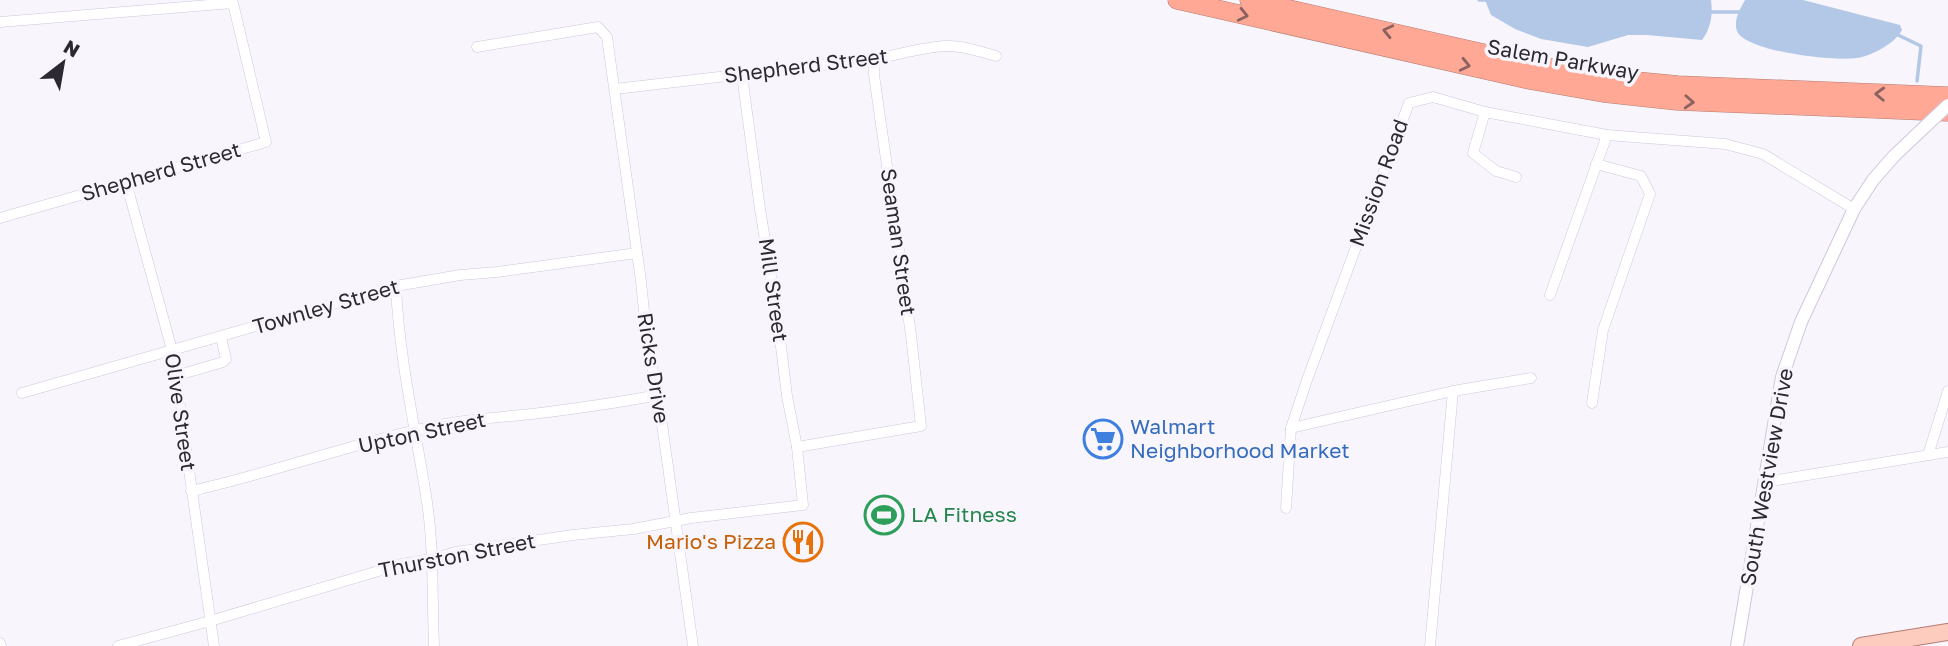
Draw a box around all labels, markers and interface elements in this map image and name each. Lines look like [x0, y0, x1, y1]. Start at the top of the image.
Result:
one-way arrow [1237, 7, 1249, 21]
one-way arrow [1382, 25, 1394, 40]
north arrow [28, 28, 98, 98]
street label: Salem Parkway [1485, 33, 1641, 85]
text: N [60, 34, 84, 62]
street label: Shepherd Street [722, 42, 889, 88]
one-way arrow [1459, 57, 1471, 71]
one-way arrow [1874, 86, 1885, 101]
one-way arrow [1684, 94, 1695, 109]
street label: Mission Road [1343, 115, 1413, 250]
street label: Shepherd Street [78, 136, 244, 206]
street label: Seaman Street [876, 167, 922, 317]
street label: Mill Street [754, 236, 794, 343]
street label: Townley Street [250, 273, 402, 339]
street label: Ricks Drive [632, 311, 676, 425]
street label: Olive Street [160, 351, 202, 473]
street label: South Westview Drive [1734, 366, 1798, 588]
street label: Upton Street [356, 406, 488, 458]
place label: Walmart Neighborhood Market [1130, 413, 1350, 463]
supermarket icon: Walmart Neighborhood Market [1082, 418, 1124, 460]
sports icon: LA Fitness [863, 494, 905, 536]
place label: LA Fitness [911, 501, 1017, 527]
restaurant icon: Mario's Pizza [782, 521, 824, 563]
street label: Thurston Street [376, 527, 537, 583]
place label: Mario's Pizza [646, 528, 776, 554]

